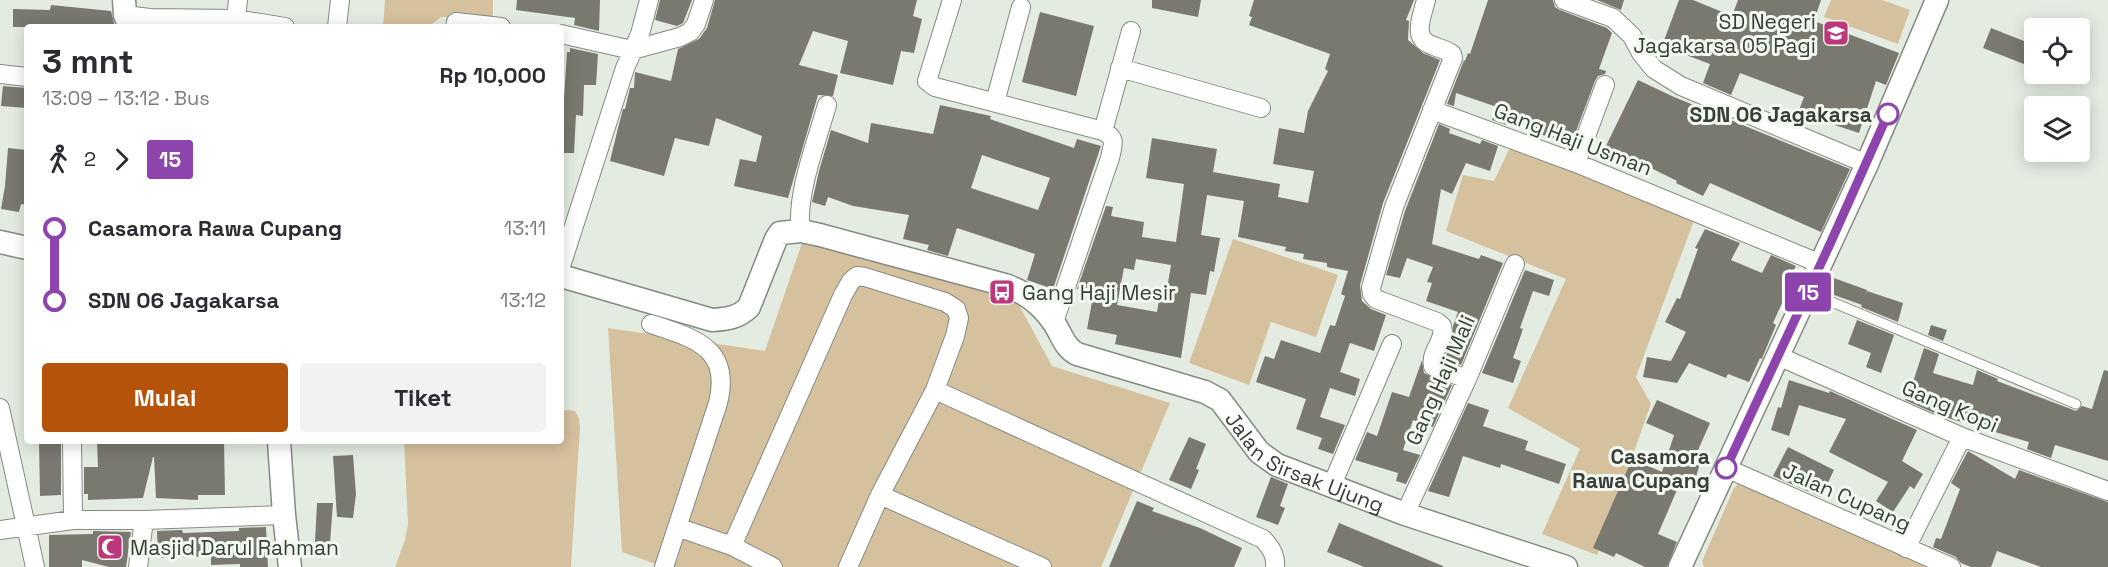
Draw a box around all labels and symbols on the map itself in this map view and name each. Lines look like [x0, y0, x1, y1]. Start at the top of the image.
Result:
place label: SD Negeri Jagakarsa 05 Pagi [1633, 8, 1816, 59]
school or university icon: SD Negeri Jagakarsa 05 Pagi [1821, 18, 1851, 48]
street label: Gang Haji Usman [1490, 96, 1656, 182]
place label: SDN 06 Jagakarsa [1690, 101, 1872, 128]
marker: SDN 06 Jagakarsa [1877, 103, 1899, 125]
line badge: 15 [1781, 272, 1835, 312]
bus stop icon: Gang Haji Mesir [987, 277, 1017, 307]
place label: Gang Haji Mesir [1022, 279, 1176, 306]
street label: Gang Haji Mali [1399, 311, 1481, 449]
street label: Gang Kopi [1898, 374, 2002, 438]
street label: Jalan Sirsak Ujung [1220, 406, 1388, 518]
place label: Casamora Rawa Cupang [1572, 443, 1710, 494]
marker: Casamora Rawa Cupang [1715, 457, 1737, 479]
street label: Jalan Cupang [1779, 457, 1915, 537]
mosque icon: Masjid Darul Rahman [95, 532, 125, 562]
place label: Masjid Darul Rahman [130, 534, 339, 561]

